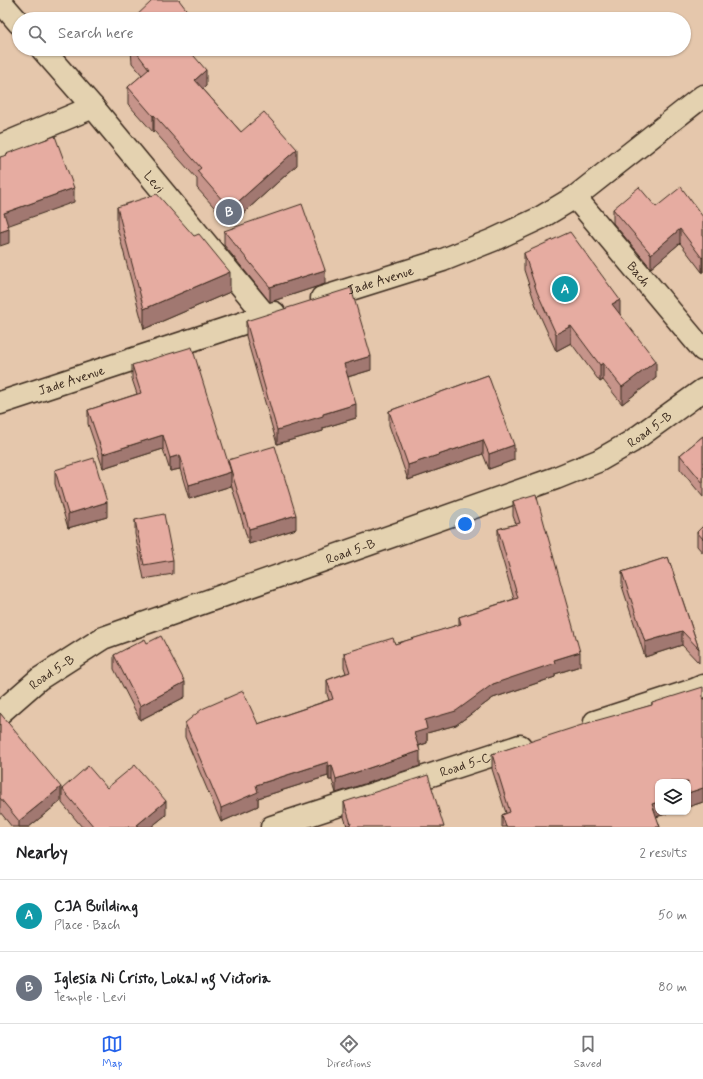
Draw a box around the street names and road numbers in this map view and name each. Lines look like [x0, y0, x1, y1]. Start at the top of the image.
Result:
street label: Levi [139, 168, 168, 197]
street label: Bach [623, 259, 654, 291]
street label: Jade Avenue [345, 263, 416, 300]
street label: Jade Avenue [36, 362, 107, 400]
street label: Road 5-B [624, 408, 676, 452]
street label: Road 5-B [324, 535, 378, 569]
street label: Road 5-B [26, 652, 78, 694]
street label: Road 5-C [438, 749, 493, 782]

